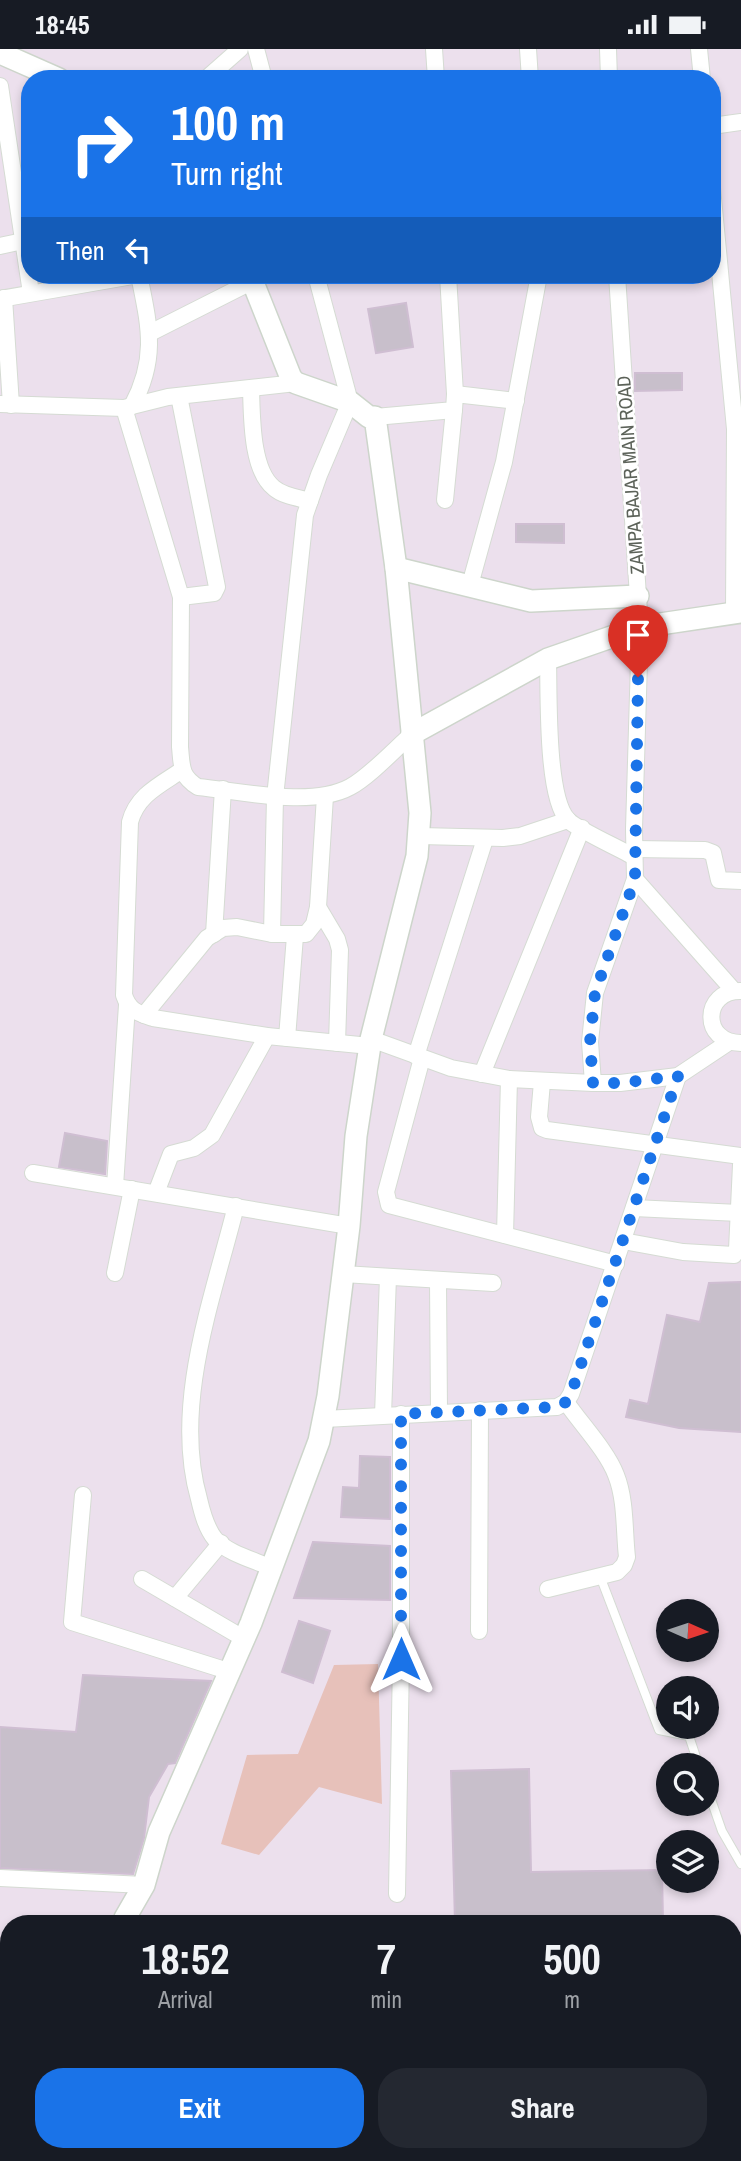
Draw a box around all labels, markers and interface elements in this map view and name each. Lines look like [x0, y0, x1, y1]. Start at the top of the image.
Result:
text: 18:45 [35, 7, 90, 42]
text: 100 m [171, 89, 285, 155]
icon: right [56, 98, 147, 189]
text: Turn right [171, 152, 283, 195]
icon: left [119, 231, 157, 269]
text: Then [56, 233, 105, 268]
street label: ZAMPA BAJAR MAIN ROAD [610, 375, 650, 575]
pin [608, 605, 668, 677]
icon: arrive [619, 616, 657, 654]
north arrow [656, 1599, 719, 1663]
map controls [656, 1599, 719, 1893]
position arrow [364, 1622, 438, 1696]
button: sound [656, 1676, 719, 1739]
button: search [656, 1753, 719, 1816]
button: layers [656, 1830, 719, 1893]
text: 18:52 [141, 1931, 229, 1987]
text: 7 [377, 1931, 396, 1987]
text: 500 [543, 1931, 601, 1987]
text: Arrival [158, 1984, 213, 2015]
text: min [371, 1984, 402, 2015]
text: m [564, 1984, 580, 2015]
button: Exit [35, 2068, 364, 2148]
button: Share [378, 2068, 707, 2148]

